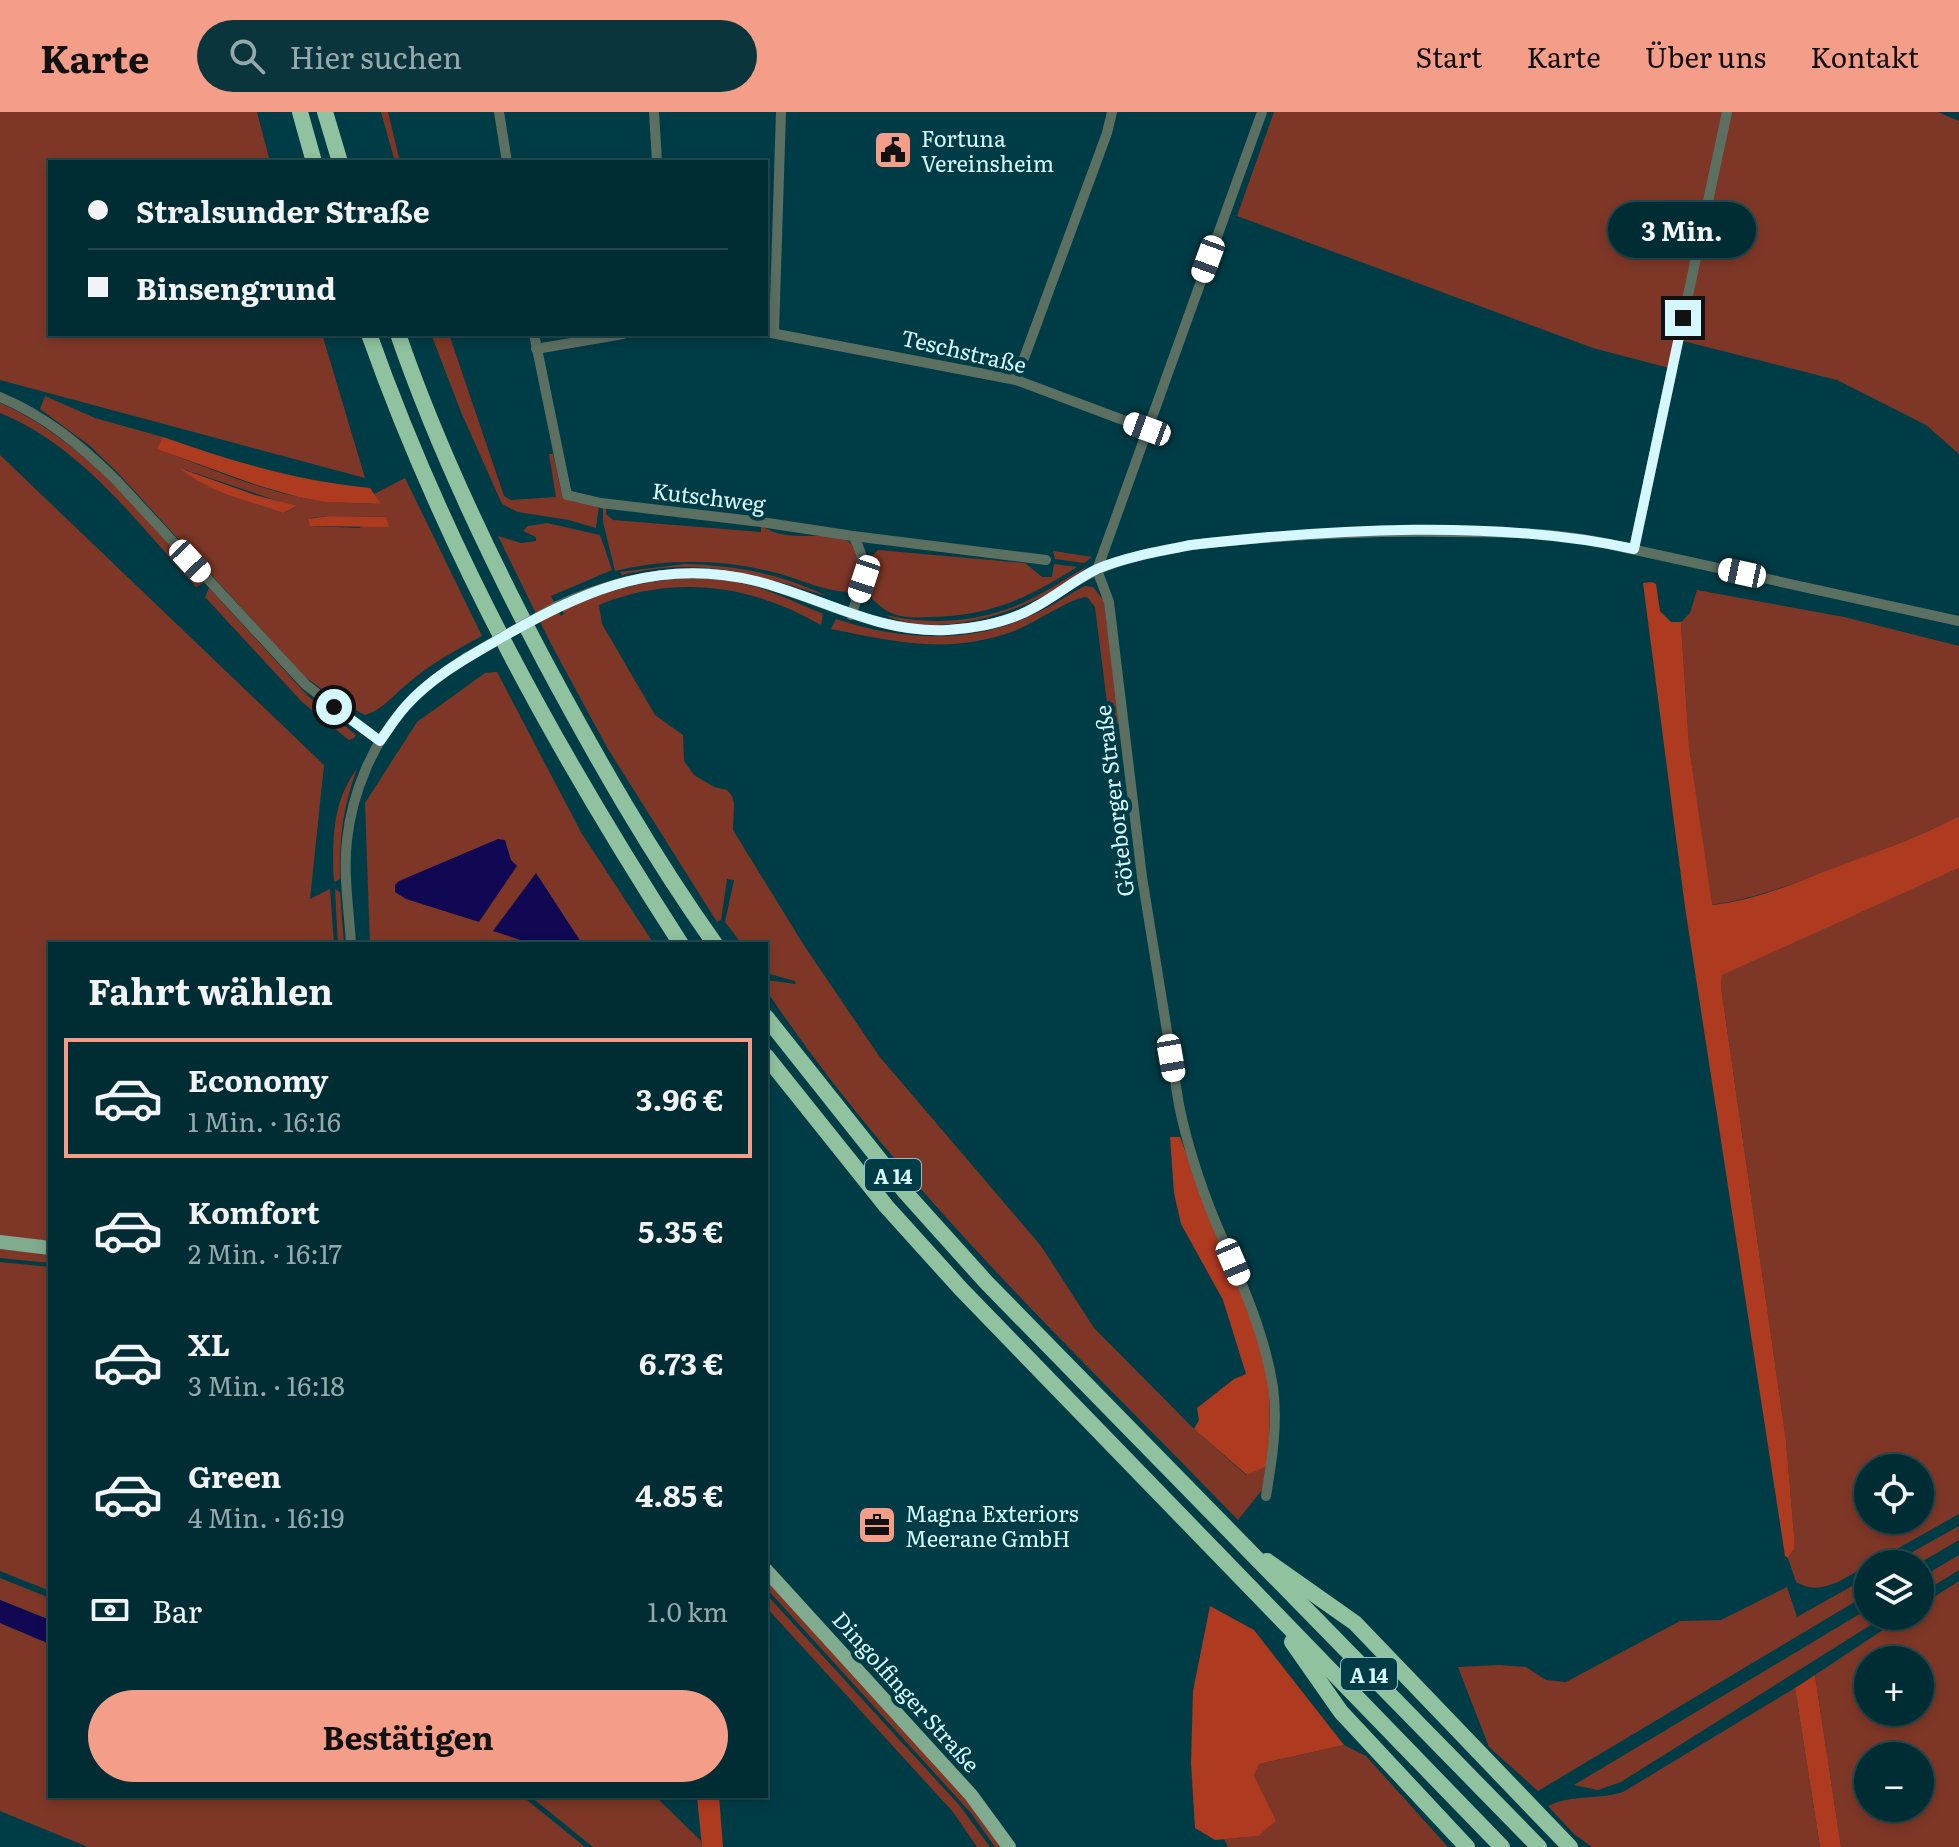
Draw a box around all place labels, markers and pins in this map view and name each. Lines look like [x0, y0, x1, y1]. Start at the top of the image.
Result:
place label: Fortuna Vereinsheim [921, 121, 1054, 179]
public building icon: Fortuna Vereinsheim [872, 129, 914, 171]
place label: Magna Exteriors Meerane GmbH [905, 1496, 1079, 1554]
office icon: Magna Exteriors Meerane GmbH [856, 1504, 898, 1546]

